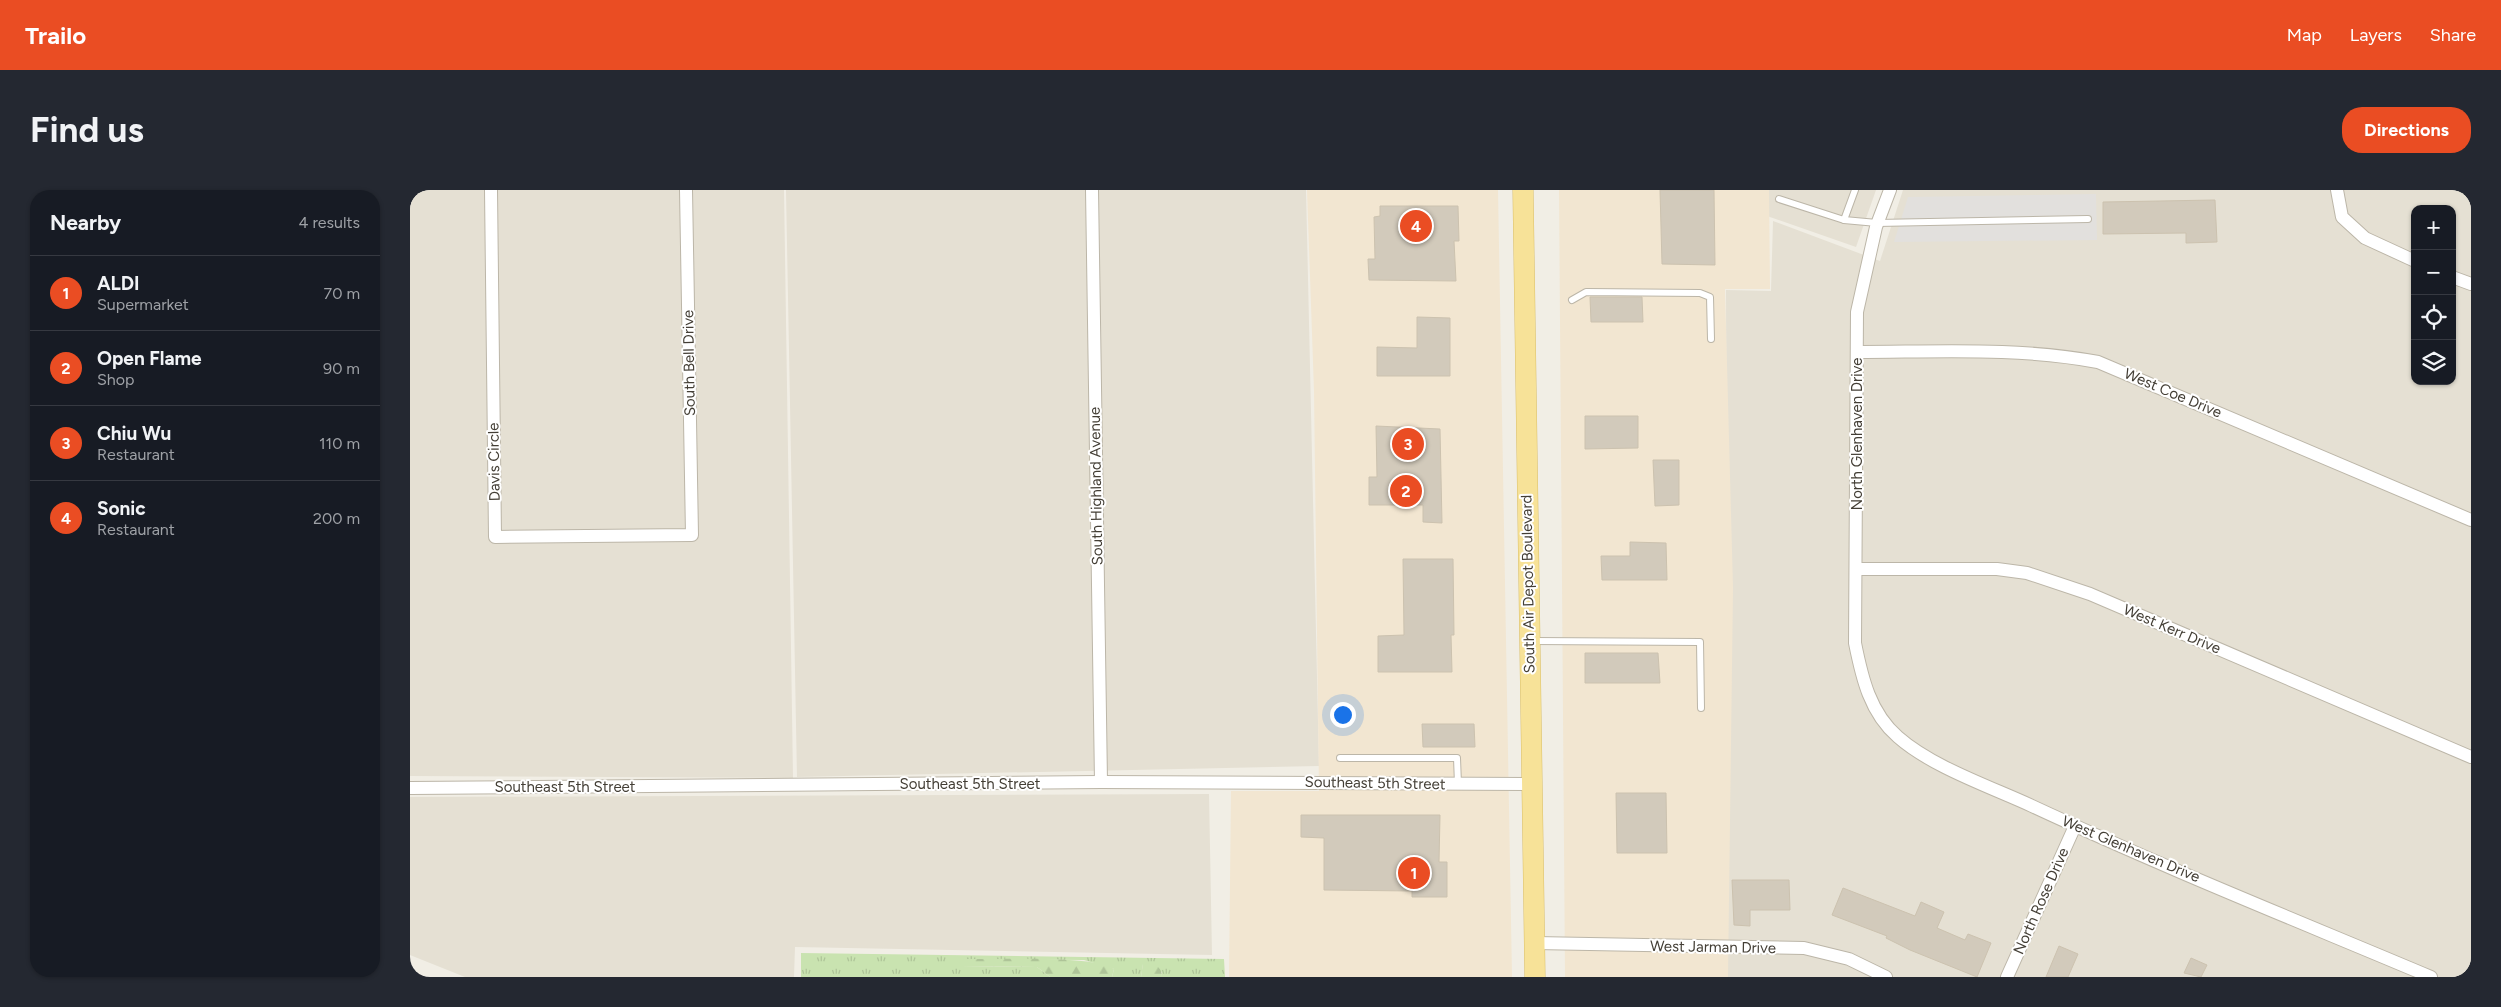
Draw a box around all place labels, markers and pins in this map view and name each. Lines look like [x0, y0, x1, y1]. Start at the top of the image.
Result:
pin: 4 [1400, 207, 1432, 245]
pin: 3 [1392, 425, 1424, 463]
pin: 2 [1390, 472, 1422, 510]
pin: 1 [1398, 854, 1430, 892]

